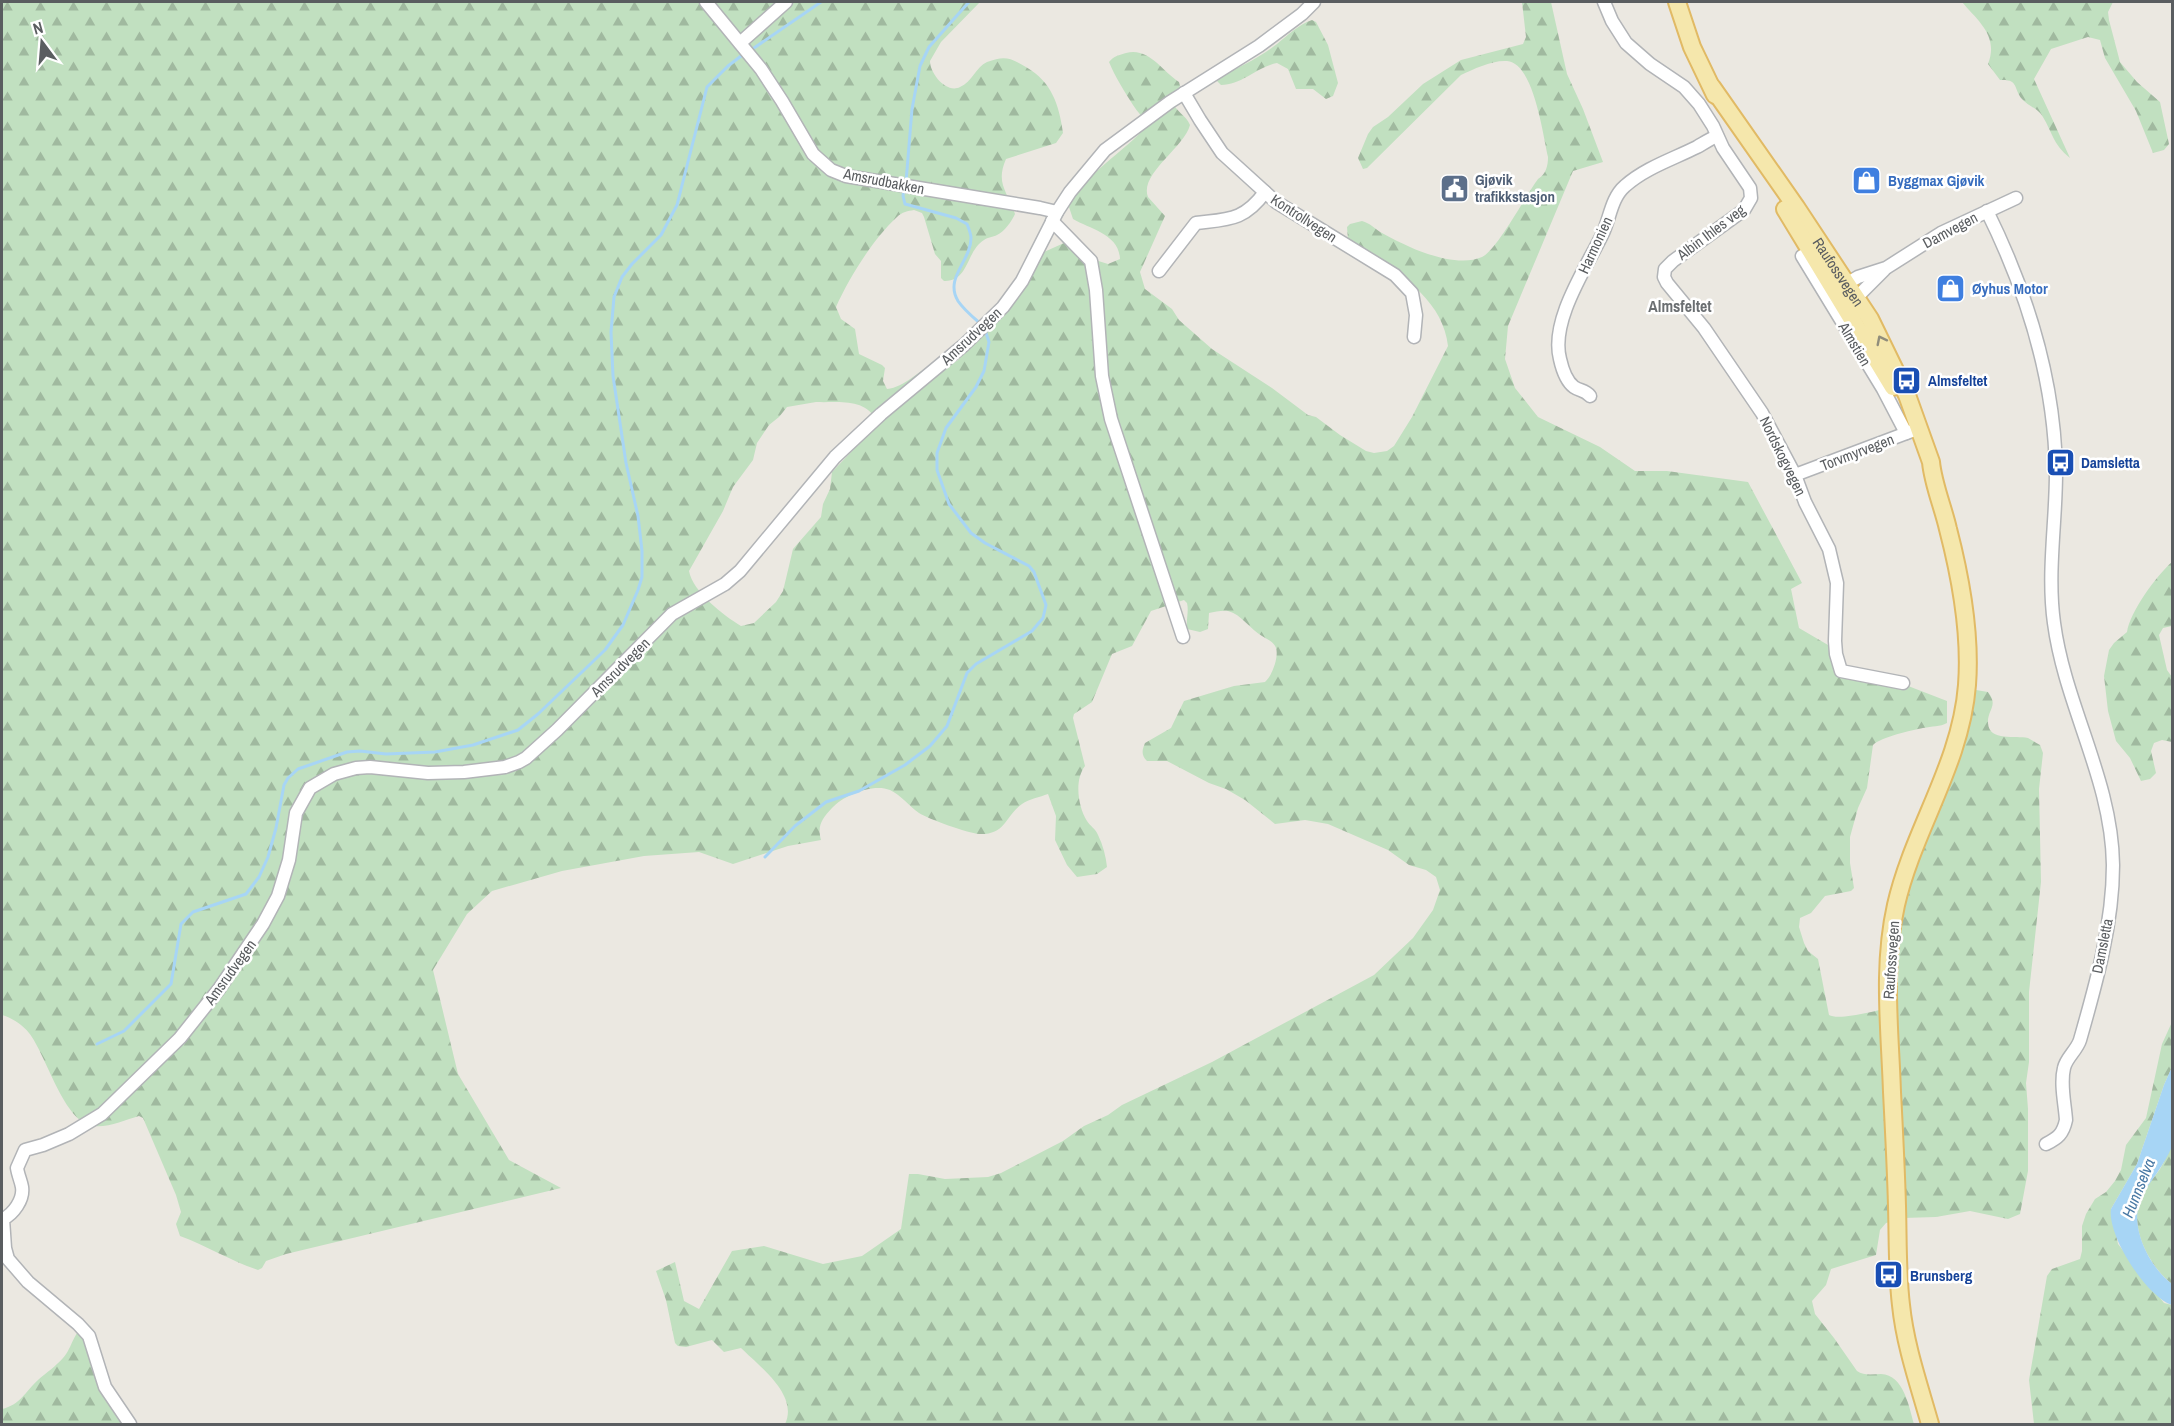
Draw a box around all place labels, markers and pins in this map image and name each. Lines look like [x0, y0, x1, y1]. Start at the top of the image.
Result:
shop icon: Byggmax Gjøvik [1851, 164, 1883, 196]
place label: Gjøvik trafikkstasjon [1475, 169, 1555, 207]
place label: Byggmax Gjøvik [1888, 170, 1985, 191]
public building icon: Gjøvik trafikkstasjon [1438, 172, 1470, 204]
shop icon: Øyhus Motor [1935, 272, 1967, 304]
place label: Øyhus Motor [1972, 278, 2048, 299]
bus stop icon: Almsfeltet [1891, 364, 1923, 396]
place label: Almsfeltet [1928, 370, 1987, 391]
bus stop icon: Damsletta [2044, 446, 2076, 478]
place label: Damsletta [2081, 452, 2140, 473]
bus stop icon: Brunsberg [1873, 1259, 1905, 1291]
place label: Brunsberg [1910, 1265, 1973, 1286]

